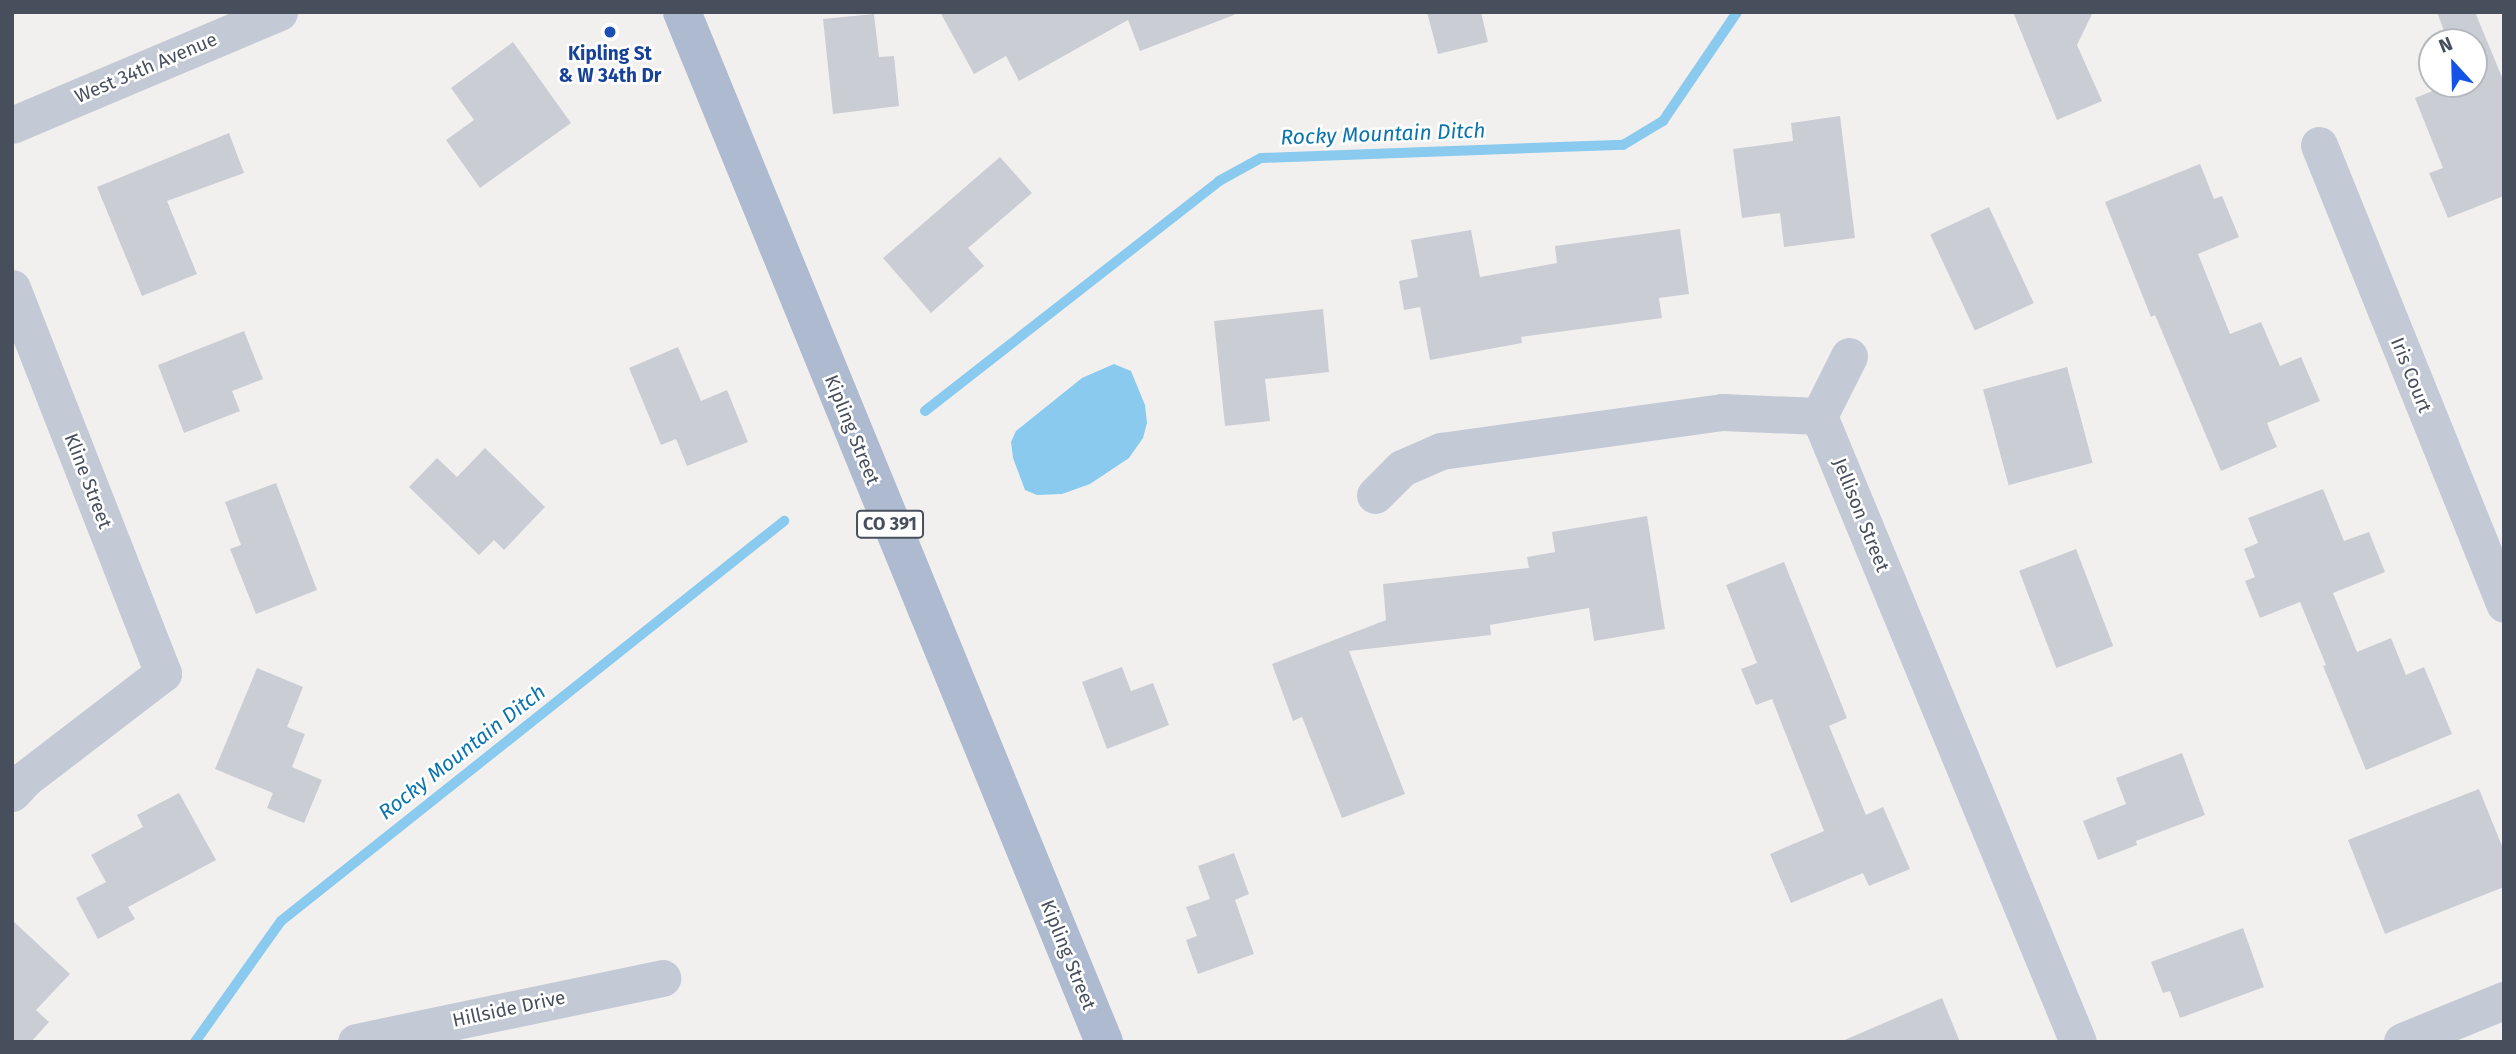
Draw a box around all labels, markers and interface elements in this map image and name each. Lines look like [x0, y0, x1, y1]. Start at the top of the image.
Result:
marker: Kipling St & W 34th Dr [602, 24, 618, 40]
street label: West 34th Avenue [71, 28, 221, 108]
north arrow [2418, 28, 2488, 98]
text: N [2436, 32, 2456, 58]
place label: Kipling St & W 34th Dr [559, 43, 661, 87]
water label: Rocky Mountain Ditch [1280, 118, 1486, 150]
street label: Iris Court [2386, 334, 2436, 416]
street label: Kipling Street [820, 372, 884, 488]
street label: Kline Street [59, 430, 117, 532]
street label: Jellison Street [1828, 455, 1894, 575]
road number: CO 391 [855, 510, 925, 538]
water label: Rocky Mountain Ditch [374, 679, 550, 825]
street label: Kipling Street [1036, 897, 1100, 1013]
street label: Hillside Drive [450, 986, 568, 1032]

